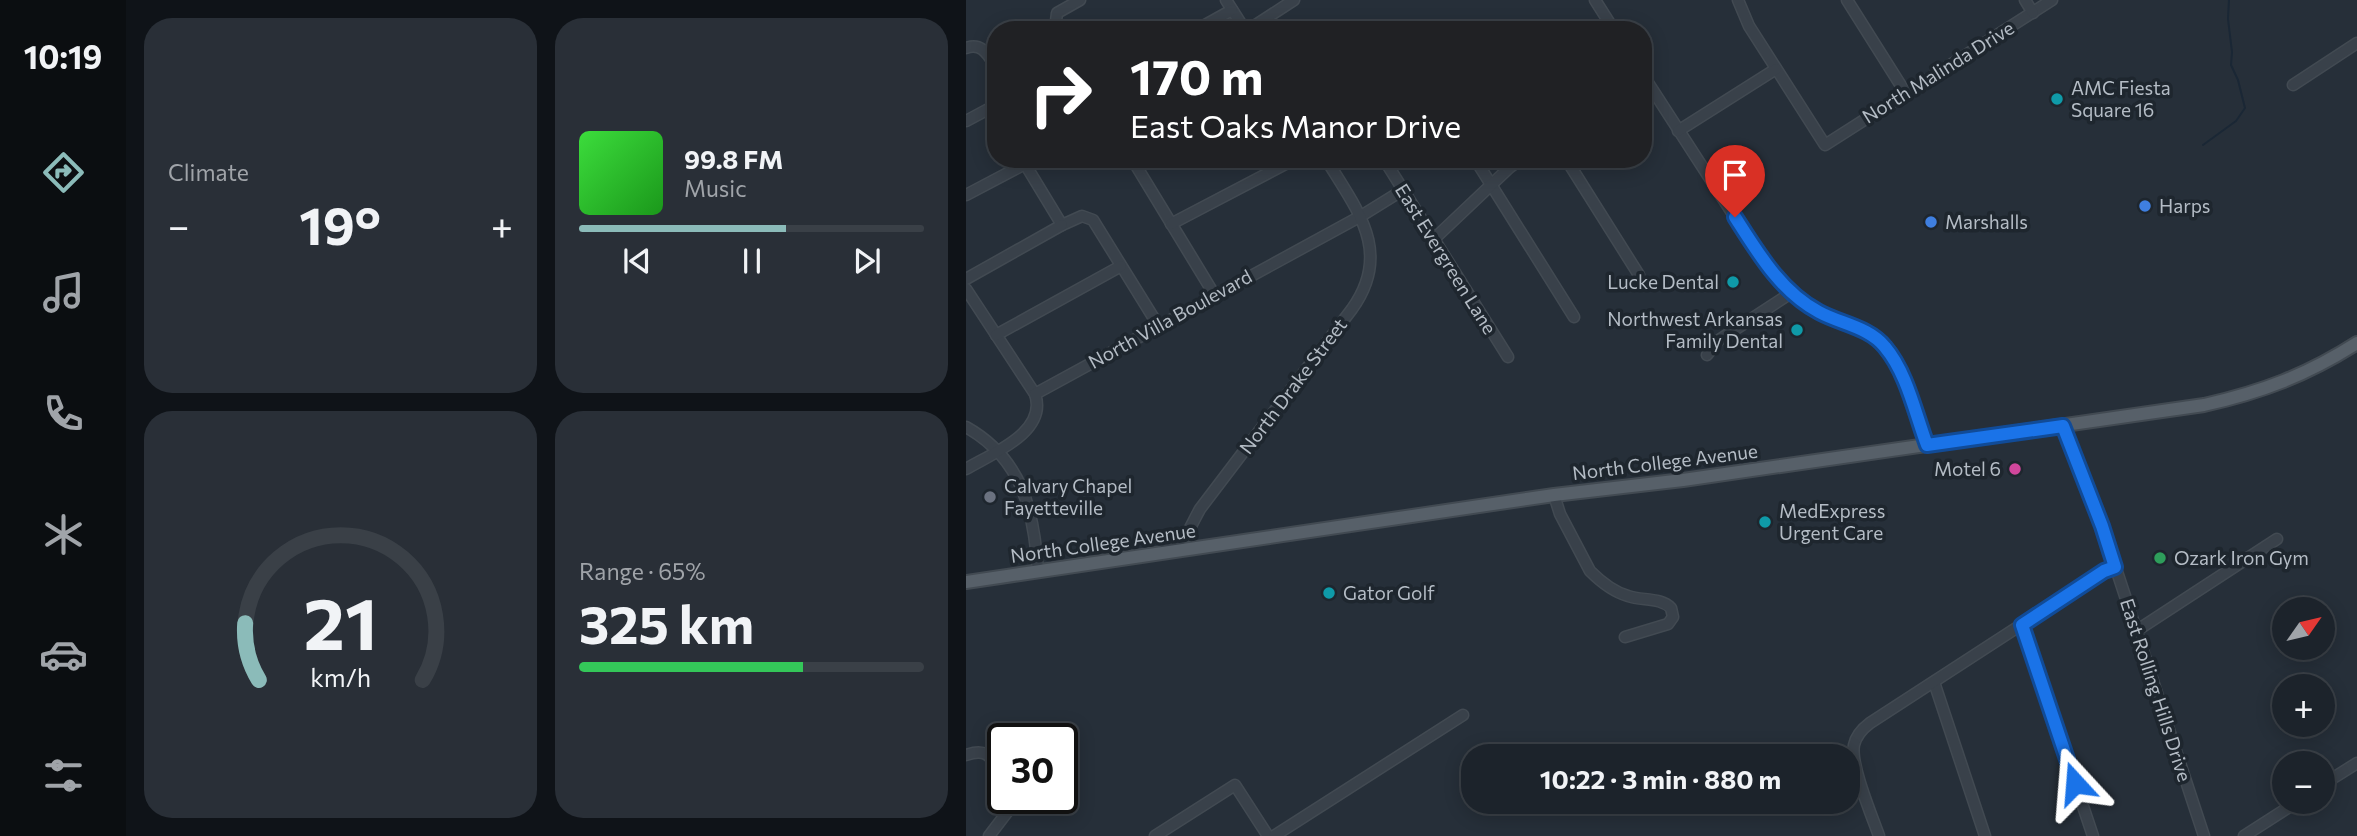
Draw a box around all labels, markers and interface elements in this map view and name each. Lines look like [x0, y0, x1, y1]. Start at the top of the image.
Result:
street label: North Malinda Drive [1858, 16, 2018, 128]
text: 10:19 [24, 36, 102, 76]
text: 170 m [1130, 45, 1263, 105]
icon: right [1015, 49, 1106, 140]
place label: AMC Fiesta Square 16 [2071, 76, 2171, 121]
marker: AMC Fiesta Square 16 [2049, 91, 2065, 107]
text: East Oaks Manor Drive [1130, 105, 1461, 145]
text: 99.8 FM [684, 143, 783, 174]
pin [1705, 145, 1765, 217]
icon: directions [39, 148, 88, 197]
icon: arrive [1716, 156, 1754, 194]
text: Climate [168, 158, 249, 186]
text: Music [684, 174, 747, 202]
street label: East Evergreen Lane [1391, 179, 1502, 338]
text: 19° [299, 192, 381, 256]
place label: Harps [2159, 194, 2210, 217]
marker: Harps [2137, 198, 2153, 214]
text: − [168, 201, 190, 248]
text: + [491, 201, 513, 248]
place label: Marshalls [1945, 210, 2028, 233]
marker: Marshalls [1923, 214, 1939, 230]
icon: previous [618, 242, 656, 280]
icon: pause [733, 242, 771, 280]
icon: next [848, 242, 886, 280]
street label: North Villa Boulevard [1084, 264, 1255, 373]
icon: music [39, 268, 88, 317]
place label: Lucke Dental [1607, 270, 1719, 293]
marker: Lucke Dental [1725, 274, 1741, 290]
place label: Northwest Arkansas Family Dental [1607, 307, 1783, 352]
street label: North Drake Street [1234, 313, 1351, 458]
marker: Northwest Arkansas Family Dental [1789, 322, 1805, 338]
icon: phone [39, 389, 88, 438]
street label: North College Avenue [1571, 439, 1759, 484]
place label: Motel 6 [1934, 457, 2001, 480]
marker: Motel 6 [2007, 461, 2023, 477]
place label: Calvary Chapel Fayetteville [1004, 474, 1132, 519]
marker: Calvary Chapel Fayetteville [982, 489, 998, 505]
place label: MedExpress Urgent Care [1779, 499, 1885, 544]
icon: climate [39, 510, 88, 559]
marker: MedExpress Urgent Care [1757, 514, 1773, 530]
street label: North College Avenue [1009, 518, 1197, 567]
place label: Ozark Iron Gym [2174, 546, 2309, 569]
marker: Ozark Iron Gym [2152, 550, 2168, 566]
text: Range · 65% [579, 557, 706, 585]
text: 21 [303, 577, 378, 666]
place label: Gator Golf [1343, 581, 1435, 604]
marker: Gator Golf [1321, 585, 1337, 601]
text: 325 km [579, 591, 754, 655]
street label: East Rolling Hills Drive [2116, 595, 2197, 784]
north arrow [2272, 597, 2334, 660]
map controls [2272, 597, 2335, 814]
icon: car [39, 630, 88, 679]
text: km/h [310, 662, 371, 692]
button: + [2272, 674, 2335, 737]
speed limit sign: 30 [987, 723, 1078, 814]
position arrow [2038, 746, 2112, 820]
icon: filters [39, 751, 88, 800]
button: − [2272, 751, 2335, 814]
text: 10:22 · 3 min · 880 m [1540, 763, 1781, 794]

